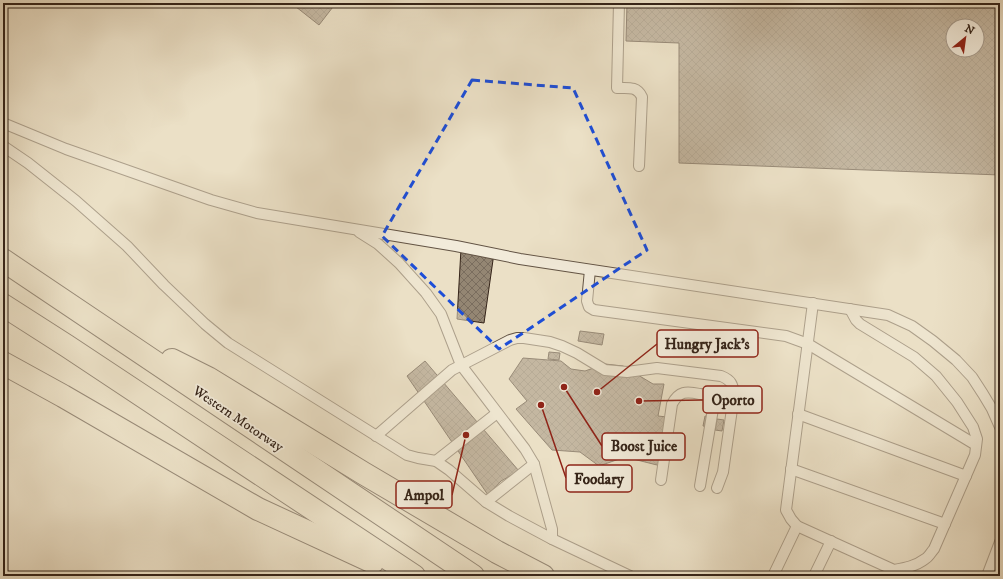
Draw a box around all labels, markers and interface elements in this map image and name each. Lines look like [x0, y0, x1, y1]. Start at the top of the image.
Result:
north arrow [945, 18, 985, 58]
text: N [962, 22, 977, 38]
callout: Hungry Jack's [657, 330, 758, 357]
text: Hungry Jack's [664, 335, 750, 354]
street label: Western Motorway [188, 381, 287, 456]
callout: Oporto [703, 386, 762, 413]
text: Oporto [711, 391, 755, 410]
callout: Boost Juice [602, 433, 685, 460]
text: Boost Juice [611, 437, 678, 456]
callout: Foodary [566, 465, 632, 492]
text: Foodary [574, 470, 625, 489]
callout: Ampol [396, 481, 452, 508]
text: Ampol [403, 486, 445, 505]

